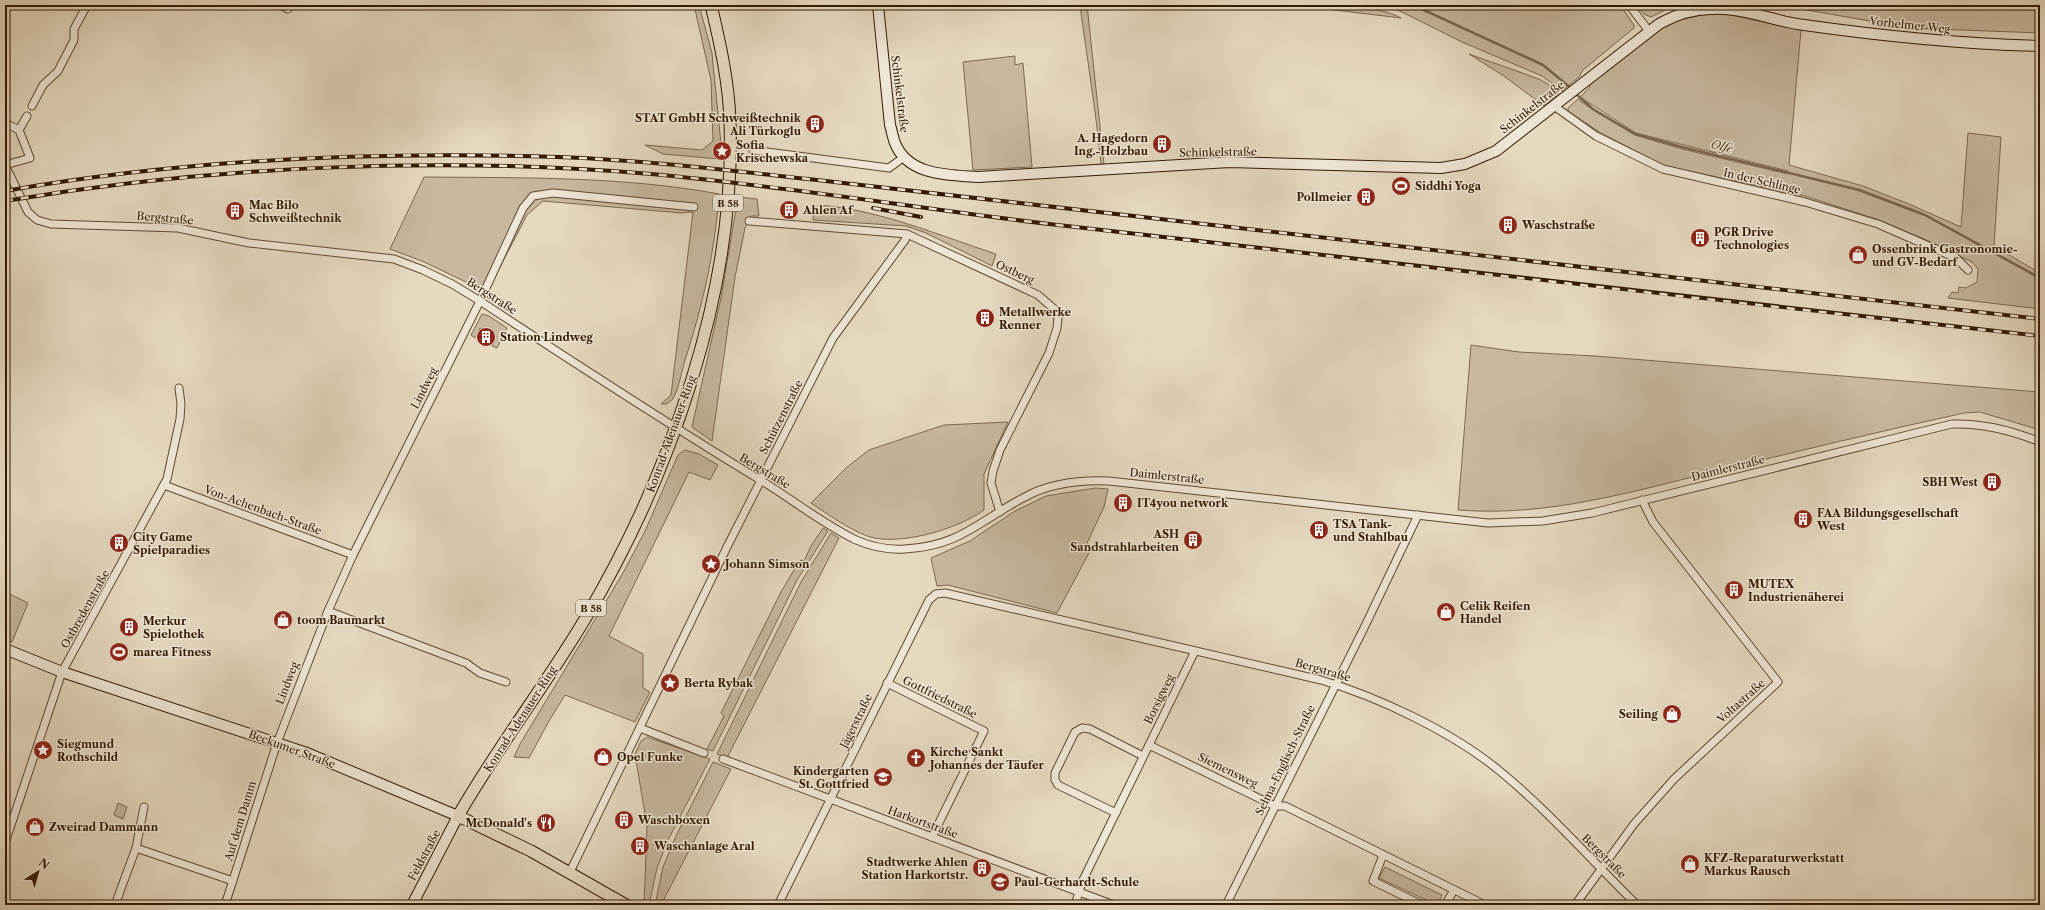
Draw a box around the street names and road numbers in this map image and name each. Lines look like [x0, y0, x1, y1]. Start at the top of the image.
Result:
street label: Vorhelmer Weg [1868, 14, 1951, 36]
street label: Schinkelstraße [888, 55, 912, 133]
street label: Schinkelstraße [1497, 78, 1567, 136]
street label: Schinkelstraße [1179, 144, 1257, 160]
street label: In der Schlinge [1722, 165, 1802, 197]
road number: B 58 [713, 195, 743, 211]
street label: Bergstraße [136, 209, 194, 227]
street label: Ostberg [993, 257, 1037, 287]
street label: Bergstraße [464, 275, 520, 317]
street label: Lindweg [408, 365, 440, 411]
street label: Konrad-Adenauer-Ring [643, 373, 699, 494]
street label: Schützenstraße [756, 378, 806, 456]
street label: Bergstraße [737, 450, 793, 492]
street label: Daimlerstraße [1690, 452, 1766, 484]
street label: Daimlerstraße [1129, 465, 1205, 487]
street label: Von-Achenbach-Straße [201, 482, 324, 538]
street label: Ostbredenstraße [58, 567, 112, 651]
road number: B 58 [576, 600, 606, 616]
street label: Bergstraße [1294, 655, 1352, 685]
street label: Lindweg [272, 659, 302, 706]
street label: Konrad-Adenauer-Ring [481, 663, 560, 775]
street label: Borsigweg [1141, 672, 1177, 726]
street label: Gottfriedstraße [901, 673, 979, 721]
street label: Voltastraße [1713, 676, 1768, 727]
street label: Jägerstraße [836, 691, 875, 752]
street label: Selma-Englisch-Straße [1252, 703, 1318, 817]
street label: Beckumer Straße [247, 727, 337, 771]
street label: Siemensweg [1196, 749, 1260, 791]
street label: Auf dem Damm [221, 779, 259, 864]
street label: Harkortstraße [886, 803, 960, 841]
street label: Feldstraße [405, 827, 443, 883]
street label: Bergstraße [1579, 831, 1629, 881]

